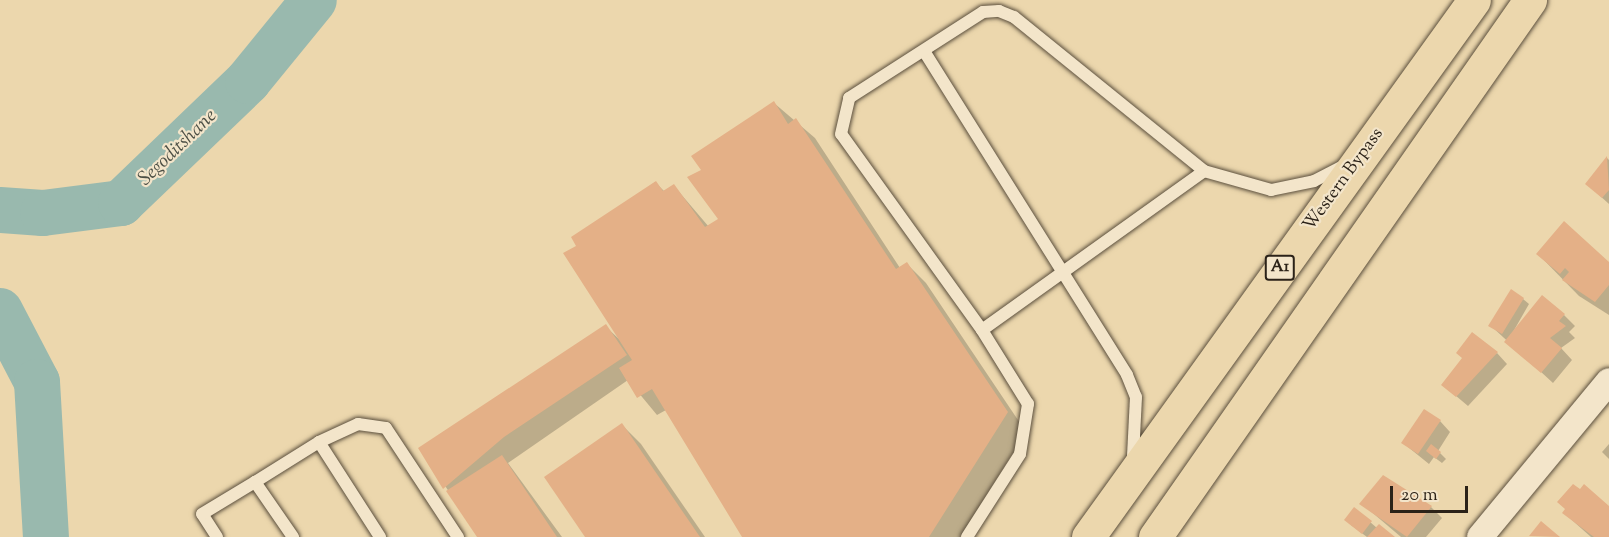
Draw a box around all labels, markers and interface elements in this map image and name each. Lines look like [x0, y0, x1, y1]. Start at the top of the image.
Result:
water label: Segoditshane [134, 105, 222, 191]
street label: Western Bypass [1299, 124, 1389, 236]
road number: A1 [1264, 255, 1296, 281]
scale bar [1393, 474, 1471, 512]
text: 20 m [1401, 483, 1438, 509]

